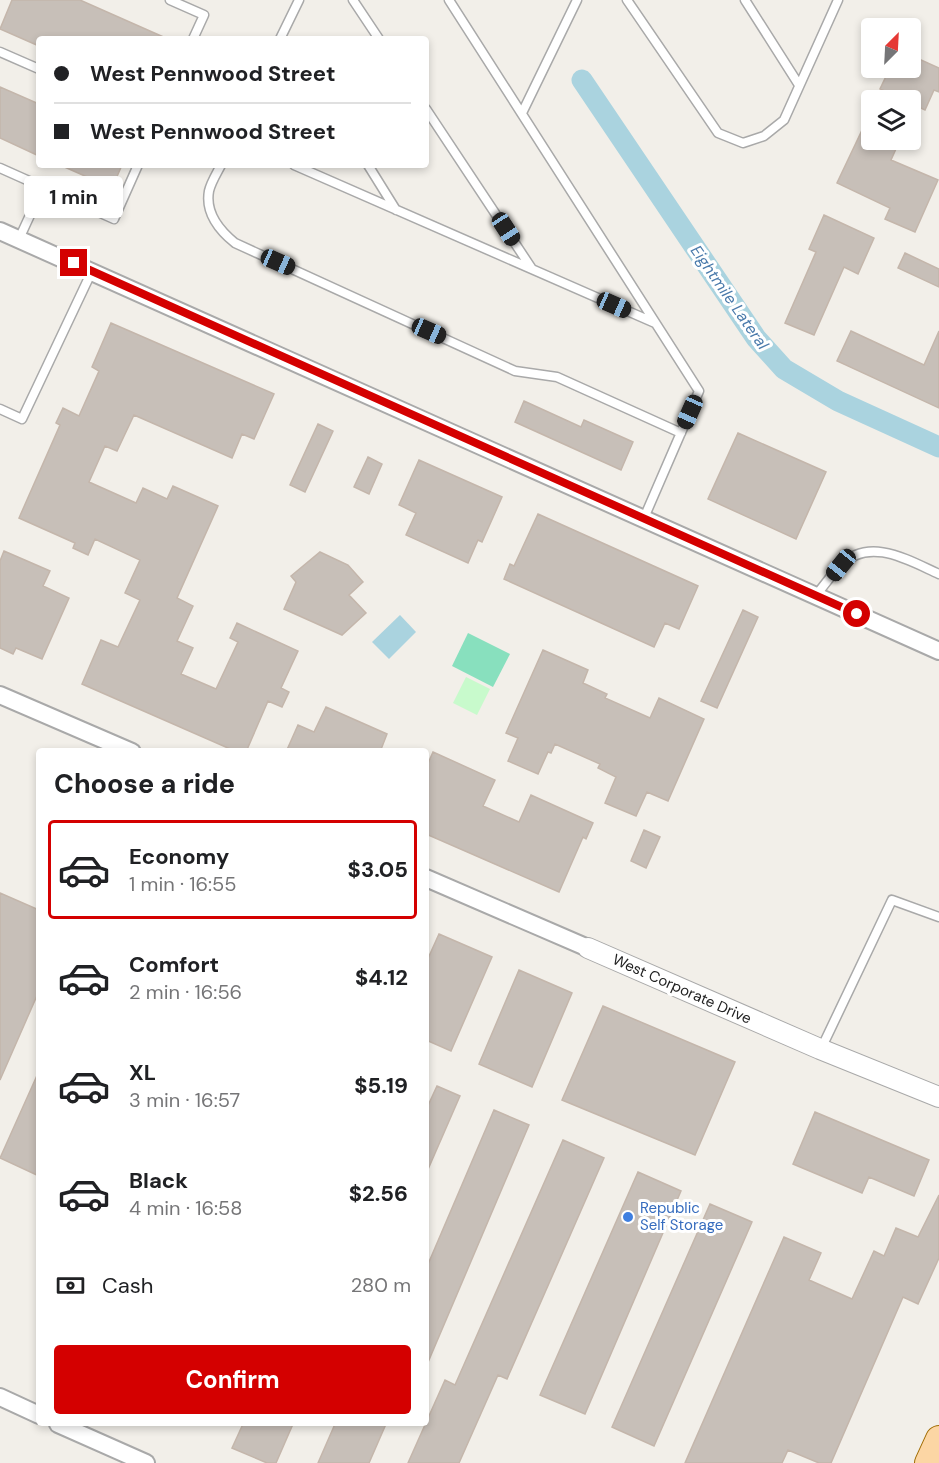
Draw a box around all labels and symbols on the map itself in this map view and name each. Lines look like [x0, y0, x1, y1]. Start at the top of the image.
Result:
north arrow [861, 18, 921, 78]
callout: 1 min [25, 176, 124, 218]
car [489, 209, 523, 249]
water label: Eightmile Lateral [686, 241, 774, 354]
car [258, 246, 298, 278]
route end [60, 249, 87, 276]
car [594, 289, 634, 321]
car [409, 315, 449, 347]
car [674, 392, 706, 432]
car [823, 545, 859, 585]
route start [843, 600, 870, 627]
street label: West Corporate Drive [609, 949, 755, 1029]
place label: Republic Self Storage [640, 1198, 723, 1235]
marker: Republic Self Storage [621, 1210, 635, 1224]

